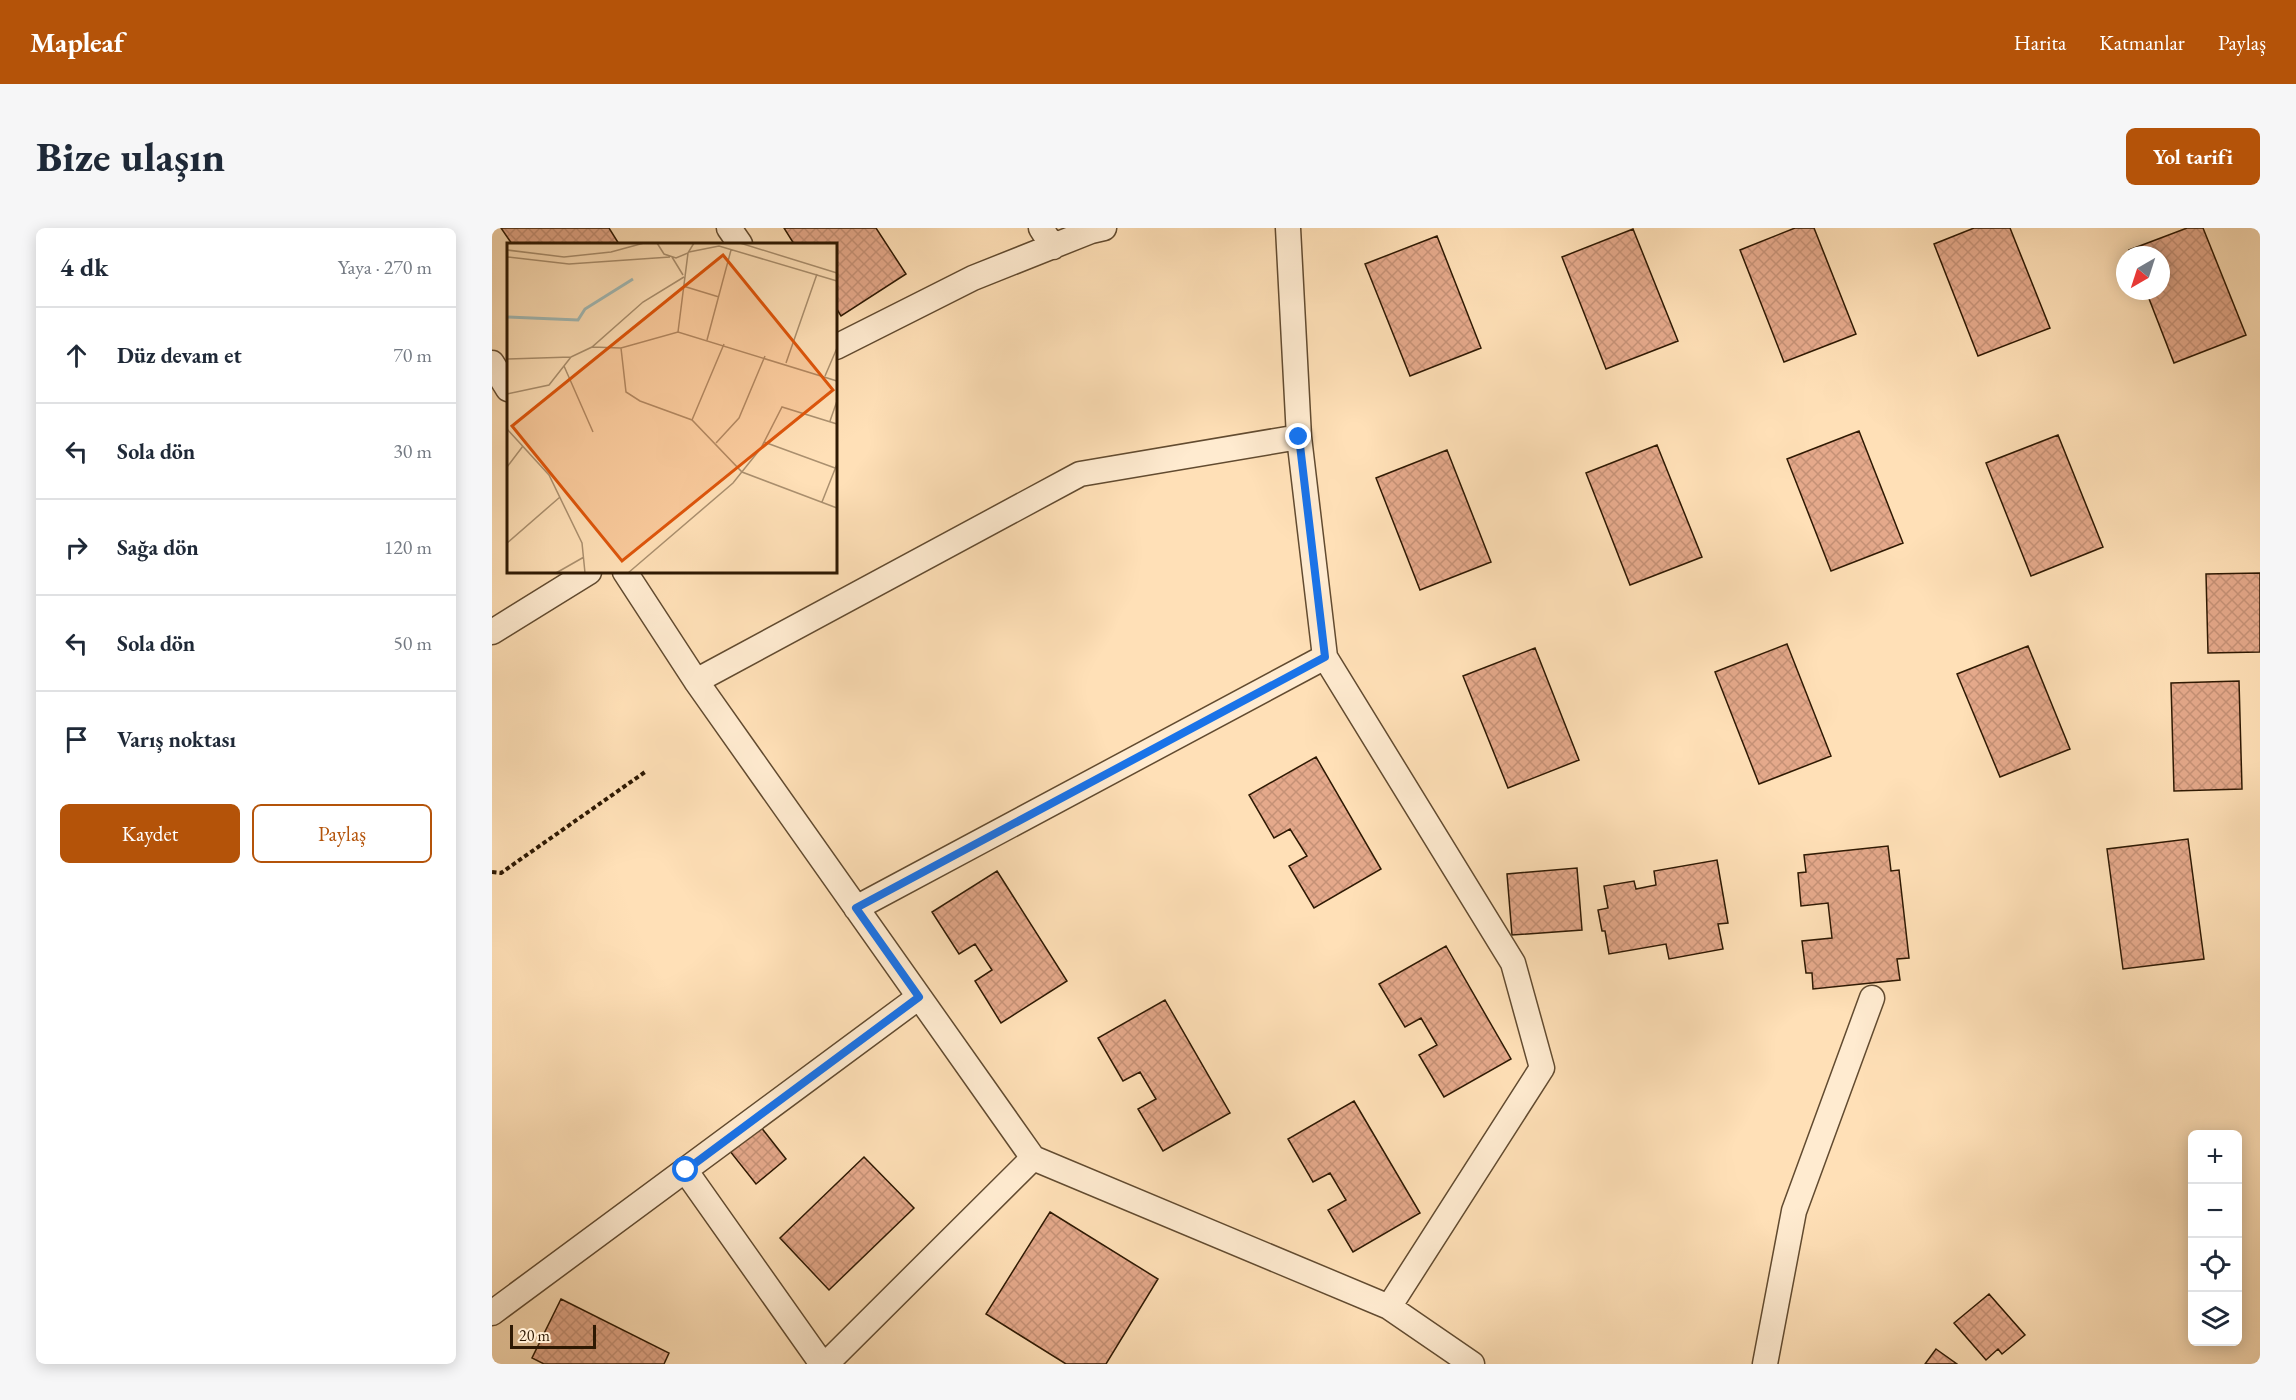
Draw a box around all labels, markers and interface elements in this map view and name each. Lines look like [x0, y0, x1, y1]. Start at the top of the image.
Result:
text: Mapleaf [30, 24, 124, 60]
text: Harita [2014, 29, 2066, 56]
text: Katmanlar [2099, 29, 2185, 56]
text: Paylaş [2218, 29, 2266, 56]
button: Yol tarifi [2126, 128, 2260, 185]
text: Bize ulaşın [36, 129, 225, 184]
inset map [507, 243, 837, 573]
north arrow [2116, 246, 2170, 300]
text: 4 dk [60, 250, 109, 284]
text: Yaya · 270 m [338, 254, 432, 280]
icon: ahead [60, 339, 93, 372]
text: Düz devam et [117, 341, 242, 370]
text: 70 m [393, 342, 432, 368]
route end [1285, 423, 1311, 449]
icon: left [60, 435, 93, 468]
text: Sola dön [117, 437, 195, 466]
text: 30 m [393, 438, 432, 464]
icon: right [60, 531, 93, 564]
text: Sağa dön [117, 533, 199, 562]
text: 120 m [384, 534, 432, 560]
icon: left [60, 627, 93, 660]
text: Sola dön [117, 629, 195, 658]
text: 50 m [393, 630, 432, 656]
icon: arrive [60, 723, 93, 756]
text: Varış noktası [117, 725, 236, 754]
button: Kaydet [60, 804, 240, 863]
button: Paylaş [252, 804, 432, 863]
map controls [2188, 1130, 2242, 1346]
button: + [2188, 1130, 2242, 1184]
route start [672, 1156, 698, 1182]
button: − [2188, 1184, 2242, 1238]
button: locate [2188, 1238, 2242, 1292]
button: layers [2188, 1292, 2242, 1346]
scale bar [510, 1322, 596, 1350]
text: 20 m [519, 1325, 550, 1346]

